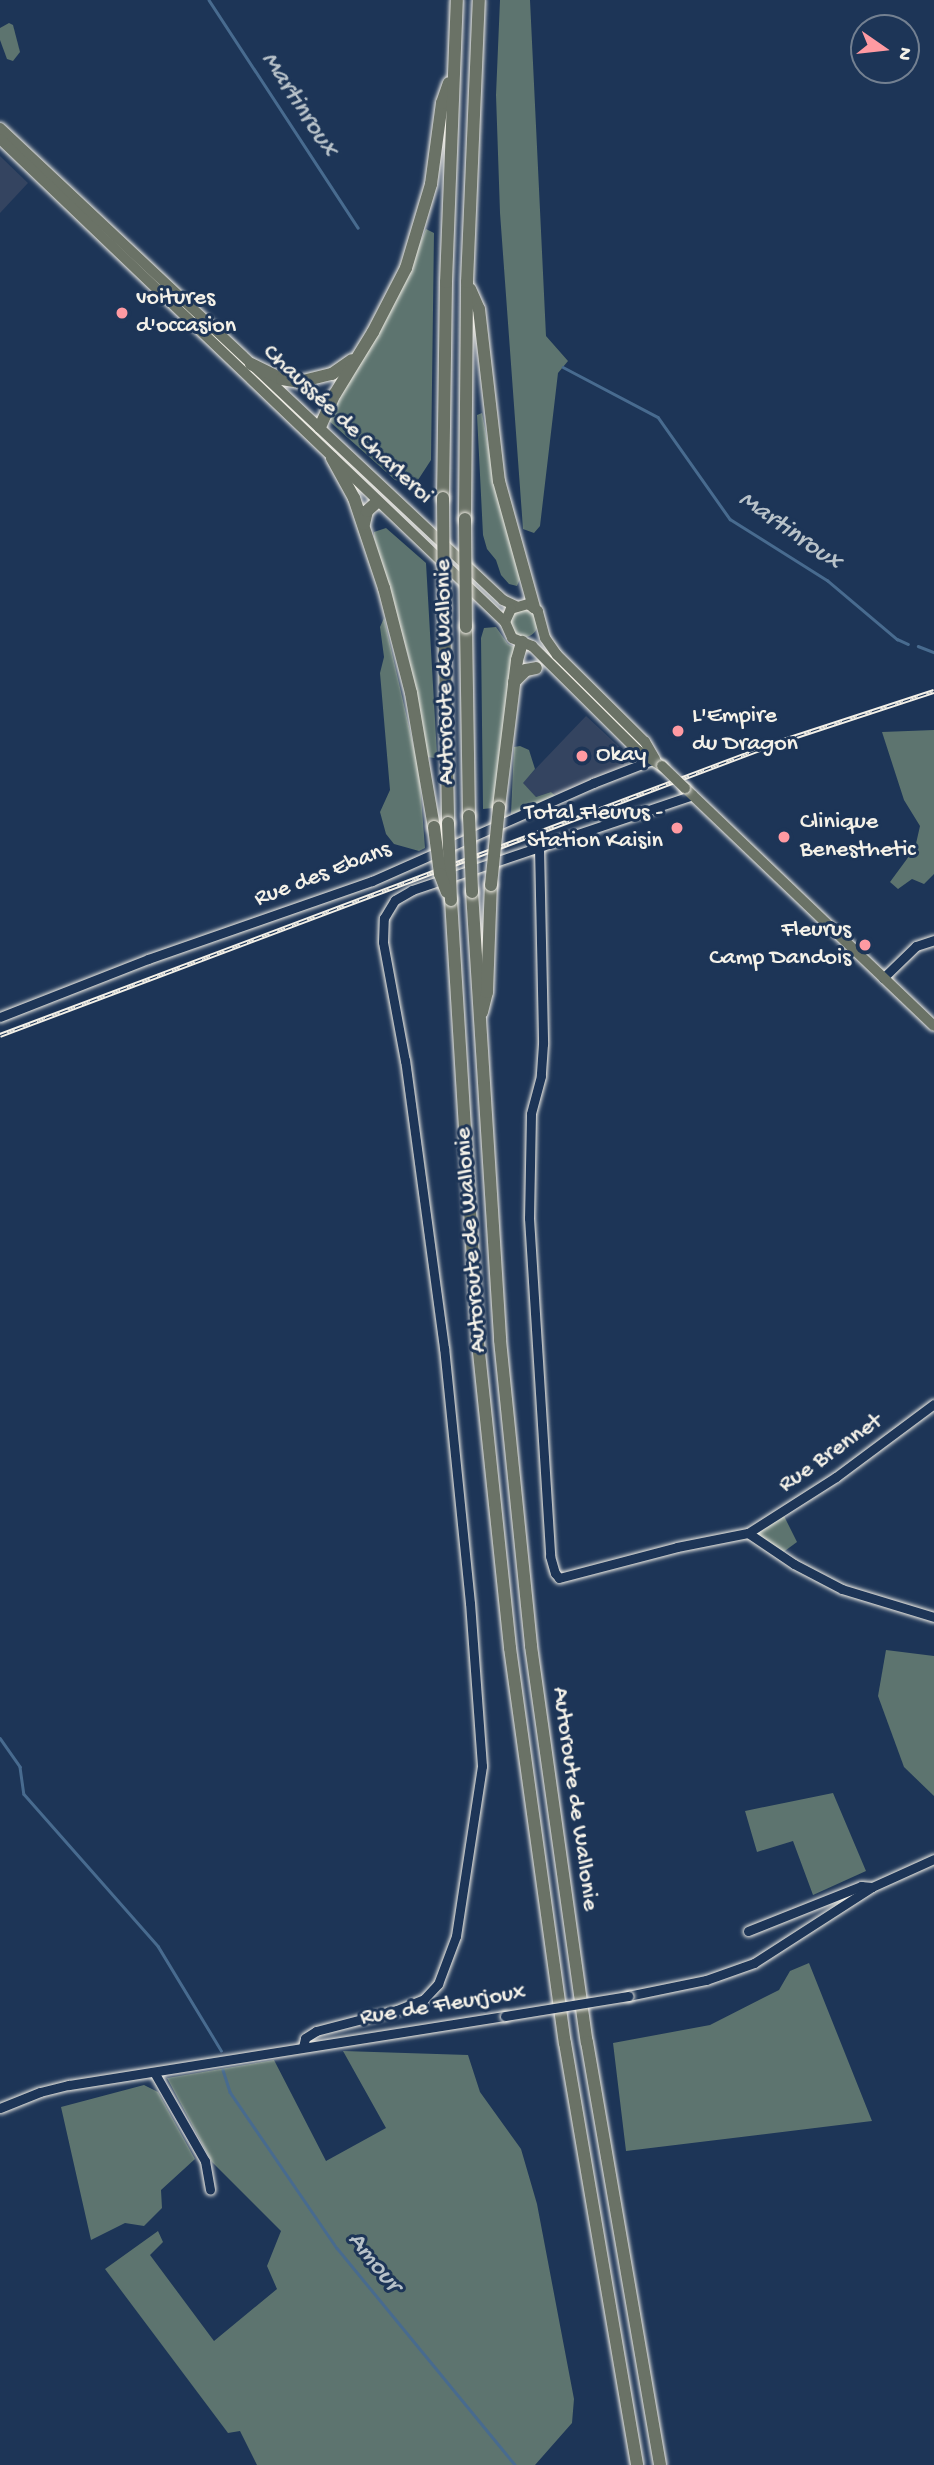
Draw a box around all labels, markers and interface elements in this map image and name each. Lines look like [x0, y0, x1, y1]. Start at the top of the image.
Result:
north arrow [850, 14, 920, 84]
text: N [891, 45, 917, 63]
water label: Martinroux [253, 47, 343, 163]
place label: voitures d'occasion [136, 285, 236, 341]
marker: voitures d'occasion [114, 305, 130, 321]
street label: Chaussée de Charleroi [256, 339, 438, 511]
water label: Martinroux [731, 485, 847, 579]
street label: Autoroute de Wallonie [430, 559, 462, 785]
place label: L'Empire du Dragon [692, 703, 798, 759]
marker: L'Empire du Dragon [670, 723, 686, 739]
place label: Okay [596, 742, 646, 770]
marker: Okay [574, 748, 590, 764]
place label: Total Fleurus - Station Kaisin [524, 800, 663, 856]
place label: Clinique Benesthetic [800, 809, 916, 865]
marker: Total Fleurus - Station Kaisin [669, 820, 685, 836]
marker: Clinique Benesthetic [774, 827, 794, 847]
street label: Rue des Ebans [251, 836, 395, 914]
place label: Fleurus Camp Dandois [709, 917, 851, 973]
marker: Fleurus Camp Dandois [857, 937, 873, 953]
street label: Autoroute de Wallonie [450, 1126, 494, 1354]
street label: Rue Brennet [774, 1408, 888, 1500]
street label: Autoroute de Wallonie [544, 1685, 604, 1913]
street label: Rue de Fleurjoux [358, 1979, 528, 2033]
water label: Amour [339, 2226, 407, 2300]

